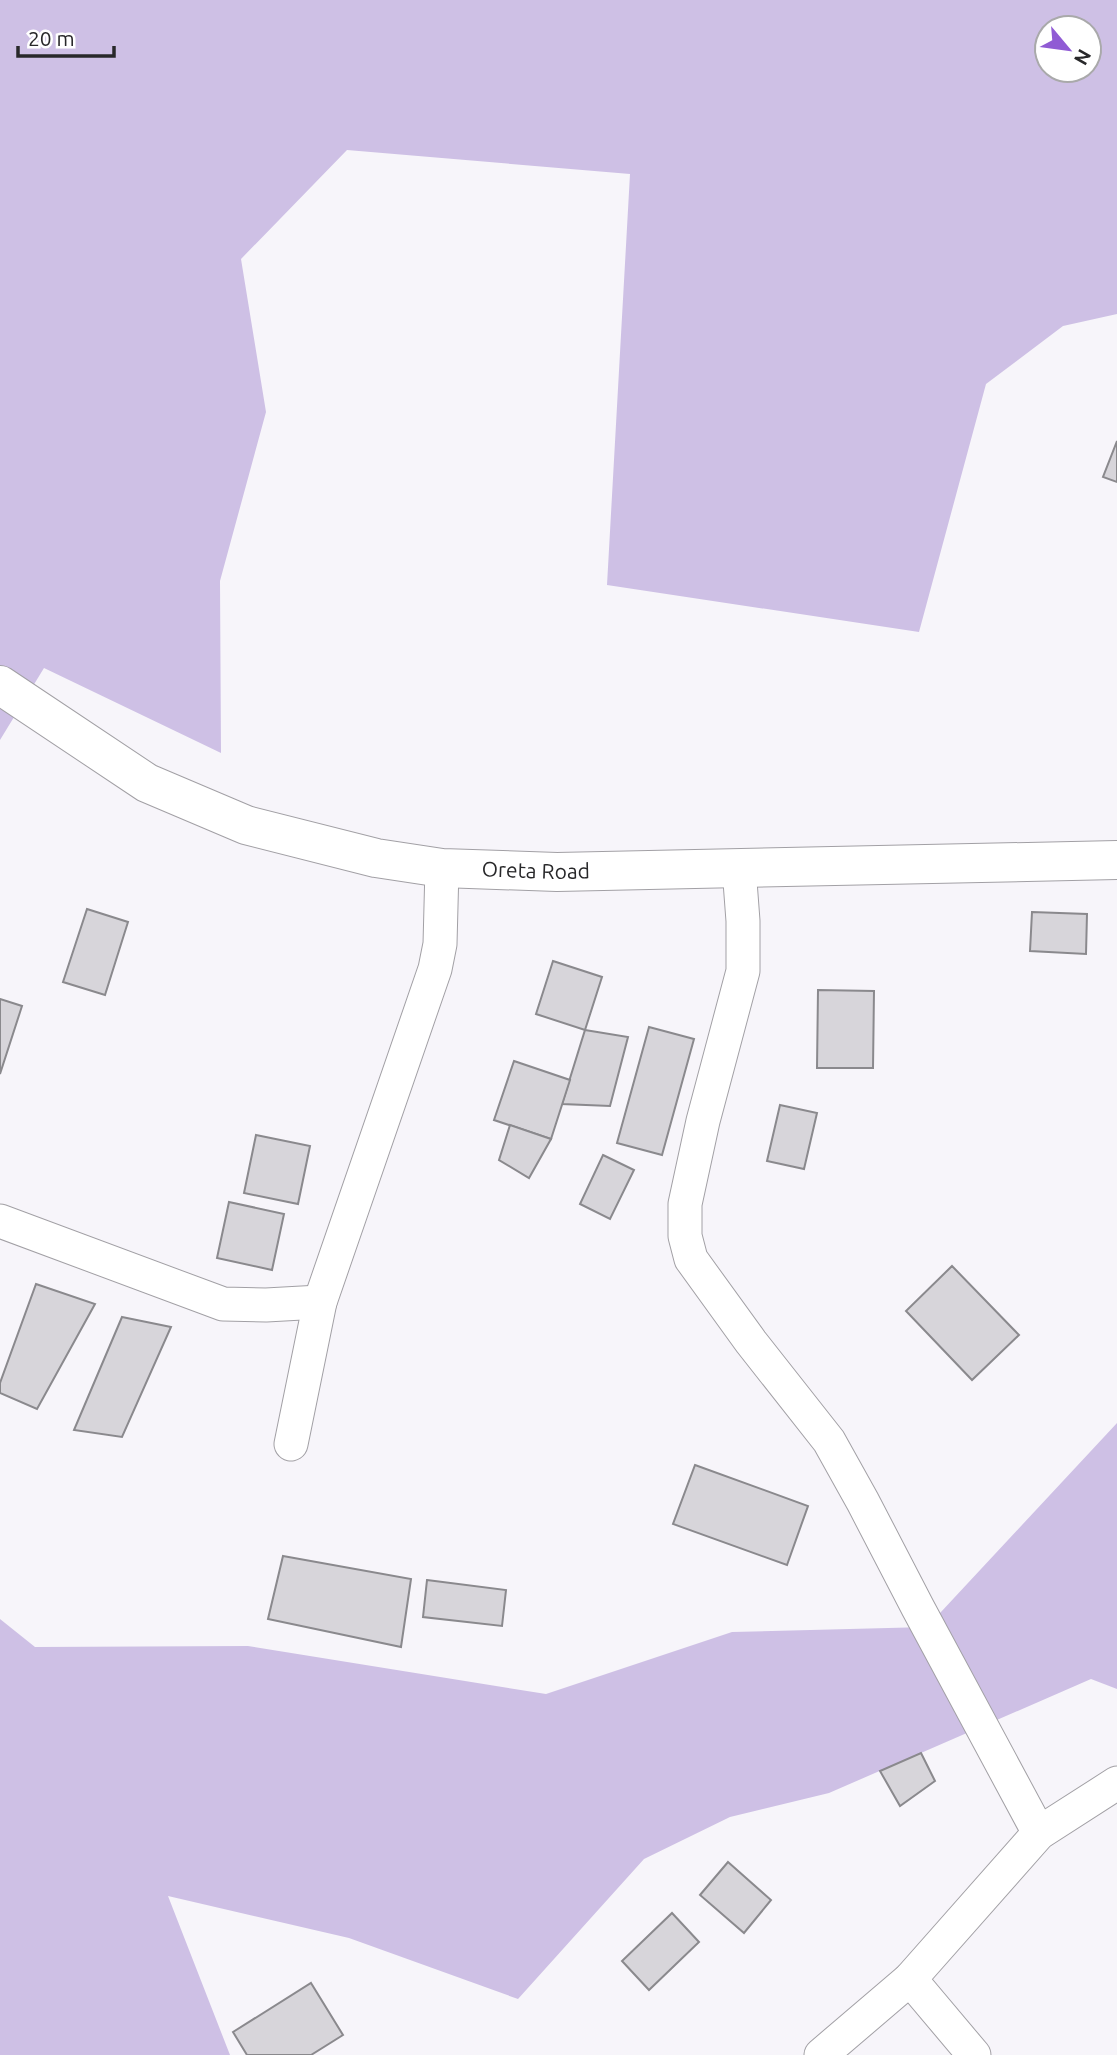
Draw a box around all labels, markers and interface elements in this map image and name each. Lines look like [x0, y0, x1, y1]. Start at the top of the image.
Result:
scale bar [18, 14, 114, 58]
north arrow [1033, 14, 1103, 84]
text: 20 m [28, 26, 75, 50]
text: N [1070, 46, 1096, 69]
street label: Oreta Road [481, 856, 590, 883]

